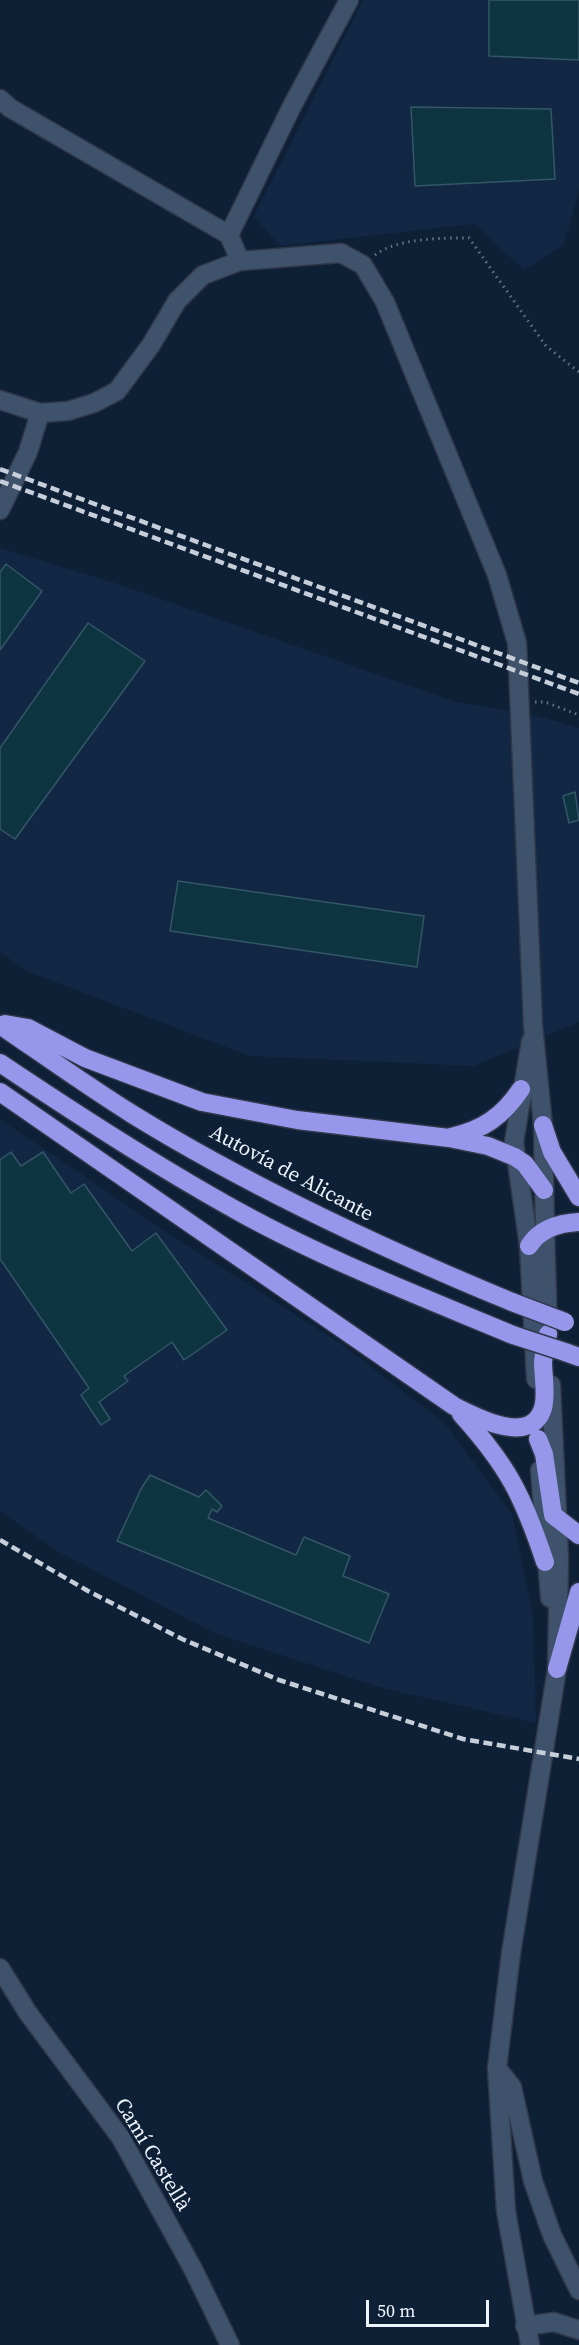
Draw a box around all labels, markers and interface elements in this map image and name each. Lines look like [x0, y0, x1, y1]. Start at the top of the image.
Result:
street label: Autovía de Alicante [205, 1120, 377, 1228]
street label: Camí Castellà [108, 2094, 196, 2216]
scale bar [369, 2288, 492, 2326]
text: 50 m [377, 2298, 415, 2323]

